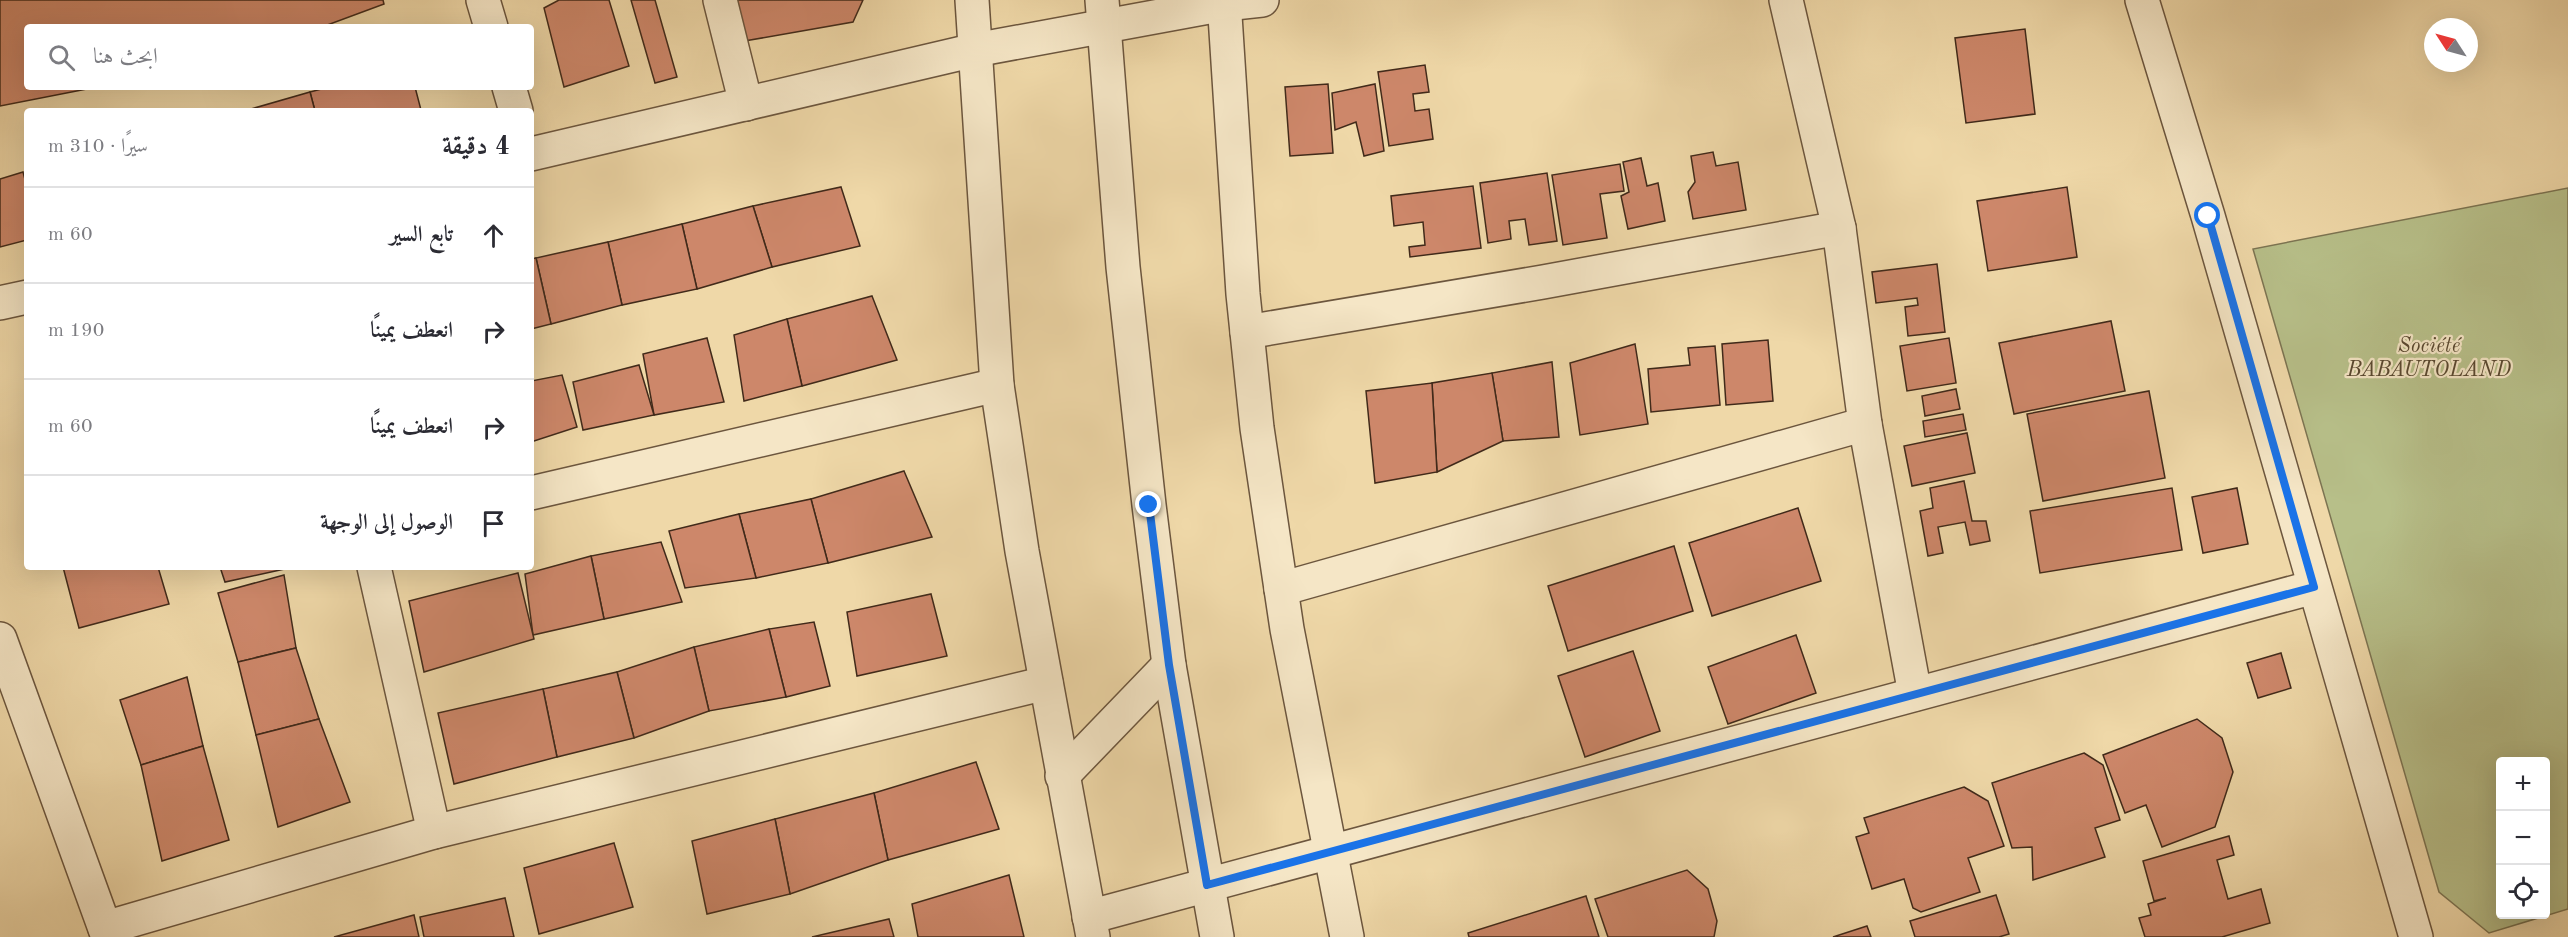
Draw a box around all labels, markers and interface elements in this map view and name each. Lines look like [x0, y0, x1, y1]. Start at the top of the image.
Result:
north arrow [2424, 18, 2478, 72]
search box [24, 24, 534, 90]
icon: search [45, 41, 78, 74]
text: ابحث هنا [93, 46, 158, 68]
text: 4 دقيقة [442, 134, 510, 160]
text: سيرًا · 310 m [48, 137, 148, 157]
route start [2194, 202, 2220, 228]
icon: ahead [477, 219, 510, 252]
text: تابع السير [389, 224, 453, 246]
text: 60 m [48, 225, 93, 245]
icon: right [477, 315, 510, 348]
text: انعطف يمينًا [370, 320, 453, 342]
text: 190 m [48, 321, 104, 341]
park label: Société BABAUTOLAND [2346, 336, 2511, 381]
icon: right [477, 411, 510, 444]
text: انعطف يمينًا [370, 416, 453, 438]
text: 60 m [48, 417, 93, 437]
route end [1135, 491, 1161, 517]
icon: arrive [477, 507, 510, 540]
text: الوصول إلى الوجهة [320, 512, 453, 534]
map controls [2496, 757, 2550, 919]
button: + [2496, 757, 2550, 811]
button: − [2496, 811, 2550, 865]
button: locate [2496, 865, 2550, 919]

